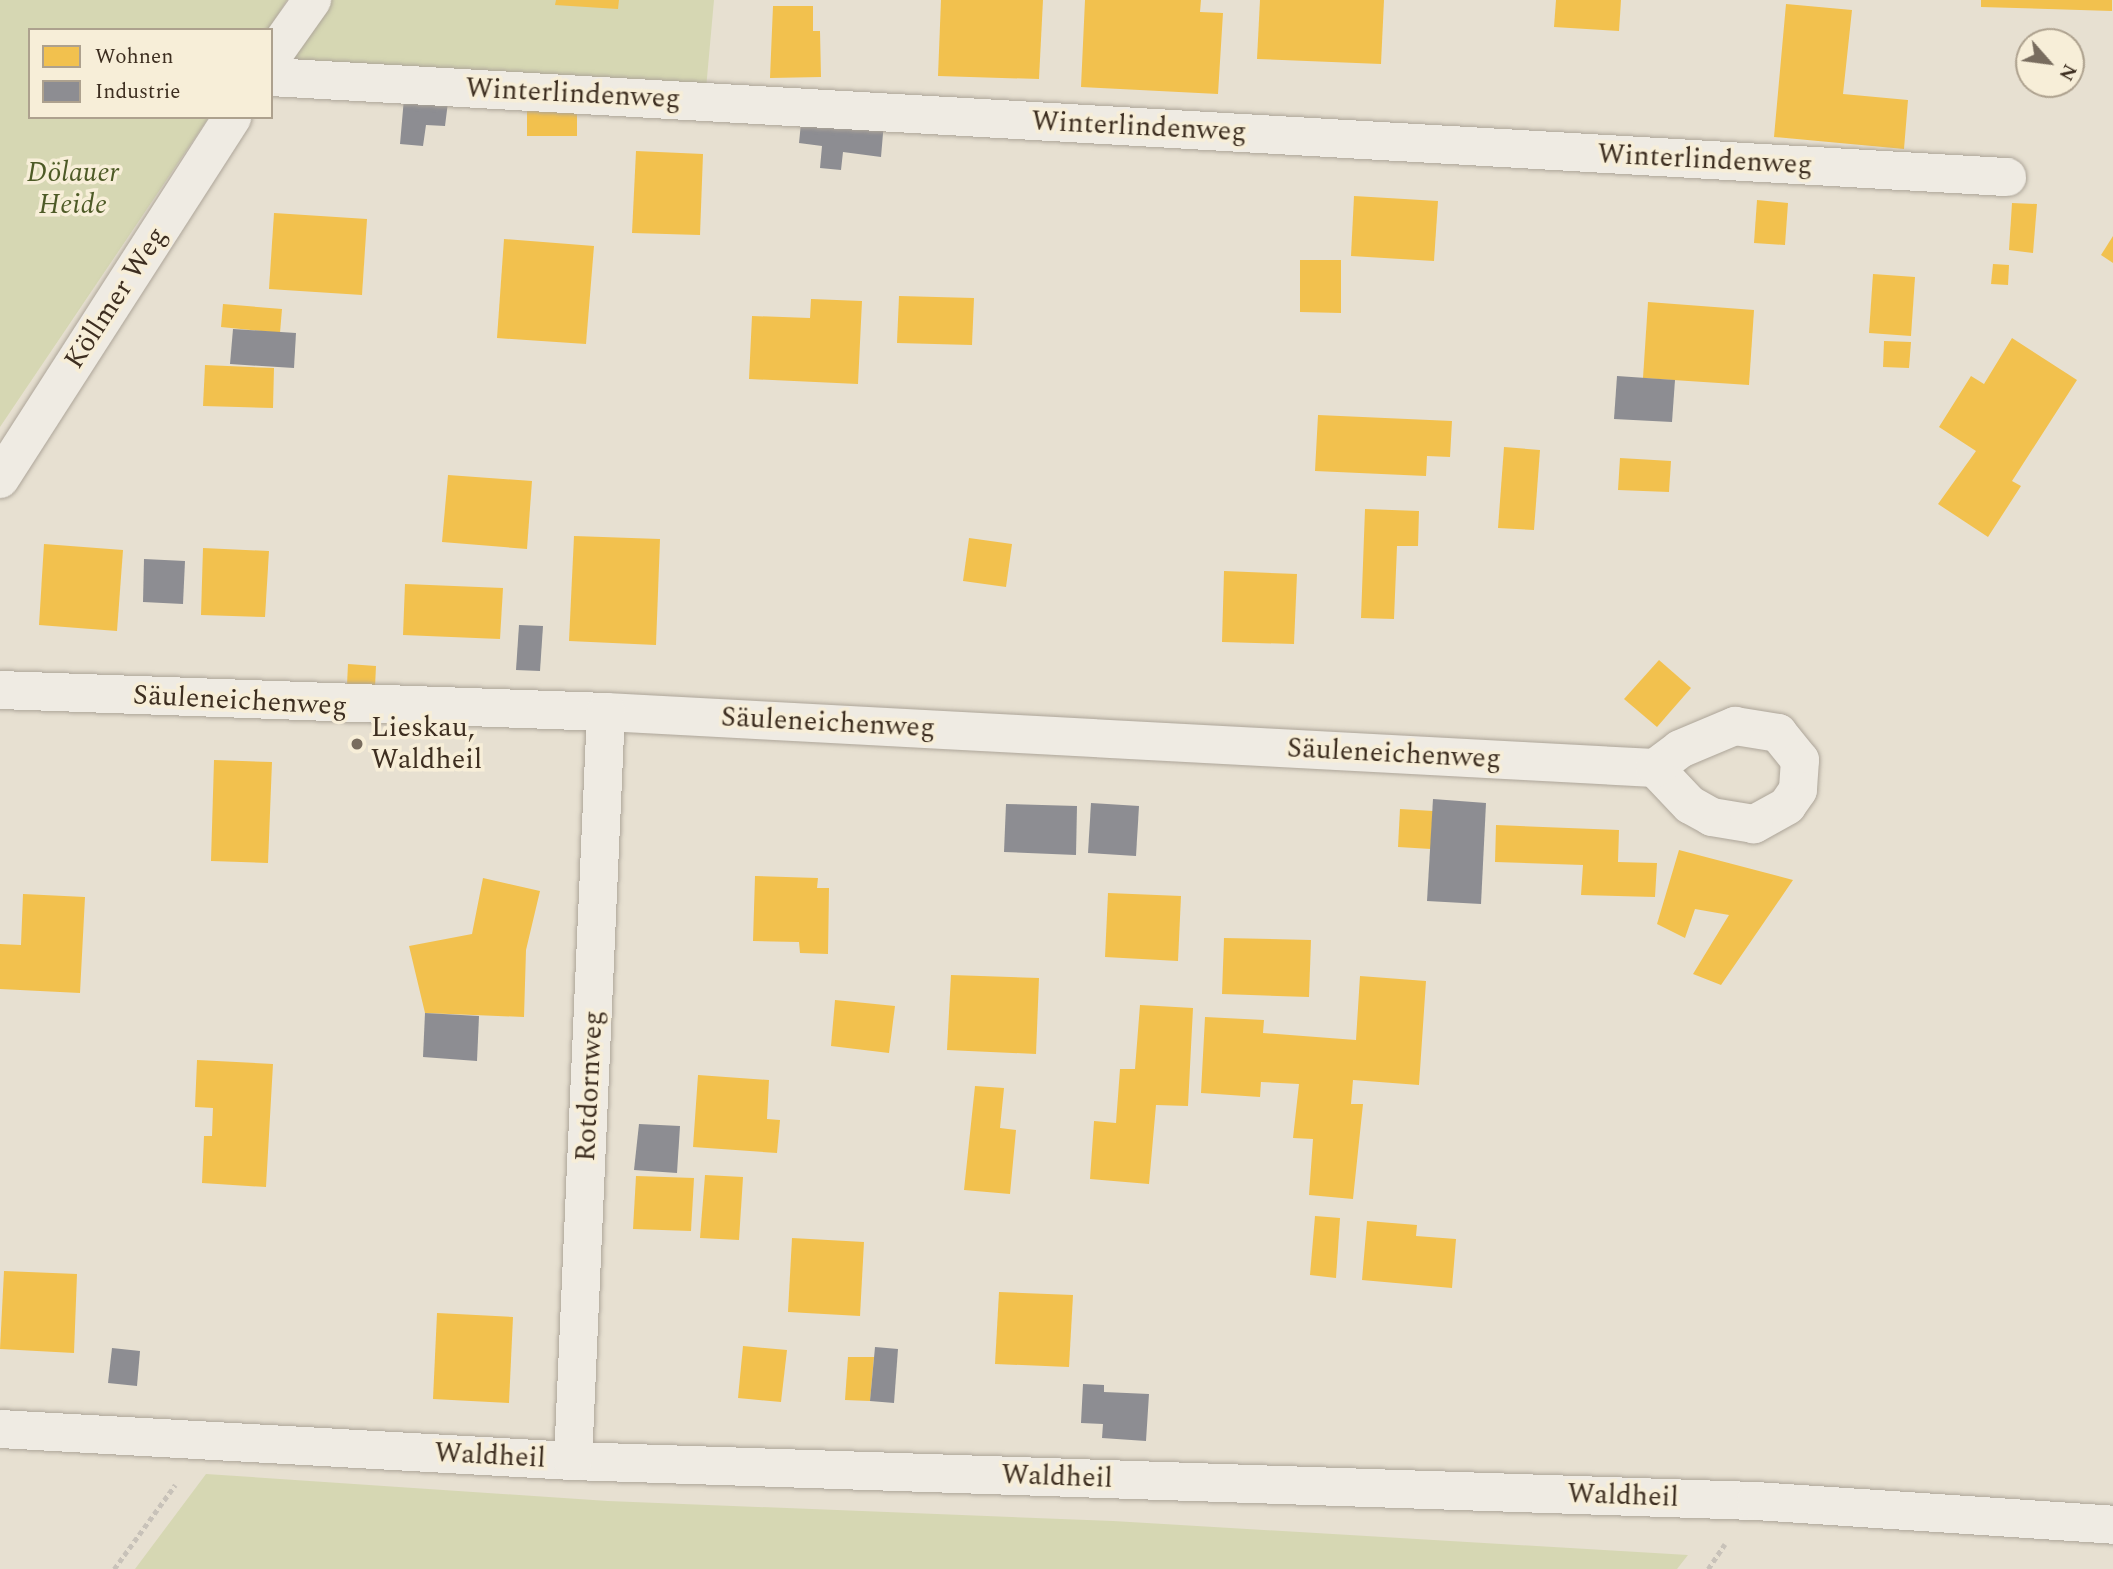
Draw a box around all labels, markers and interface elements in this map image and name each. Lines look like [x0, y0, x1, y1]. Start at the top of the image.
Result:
legend [28, 28, 273, 119]
north arrow [2015, 28, 2085, 98]
text: Wohnen [95, 41, 173, 73]
text: N [2051, 58, 2084, 86]
street label: Winterlindenweg [465, 72, 681, 116]
text: Industrie [95, 76, 181, 108]
street label: Winterlindenweg [1031, 105, 1247, 149]
street label: Winterlindenweg [1597, 138, 1813, 182]
park label: Dölauer Heide [27, 156, 119, 222]
street label: Köllmer Weg [58, 221, 174, 375]
street label: Säuleneichenweg [132, 679, 348, 723]
street label: Säuleneichenweg [720, 701, 936, 745]
place label: Lieskau, Waldheil [371, 711, 482, 777]
street label: Säuleneichenweg [1286, 732, 1502, 776]
marker: Lieskau, Waldheil [349, 736, 365, 752]
street label: Rotdornweg [569, 1010, 611, 1162]
street label: Waldheil [434, 1436, 546, 1476]
street label: Waldheil [1001, 1458, 1113, 1496]
street label: Waldheil [1567, 1477, 1679, 1515]

